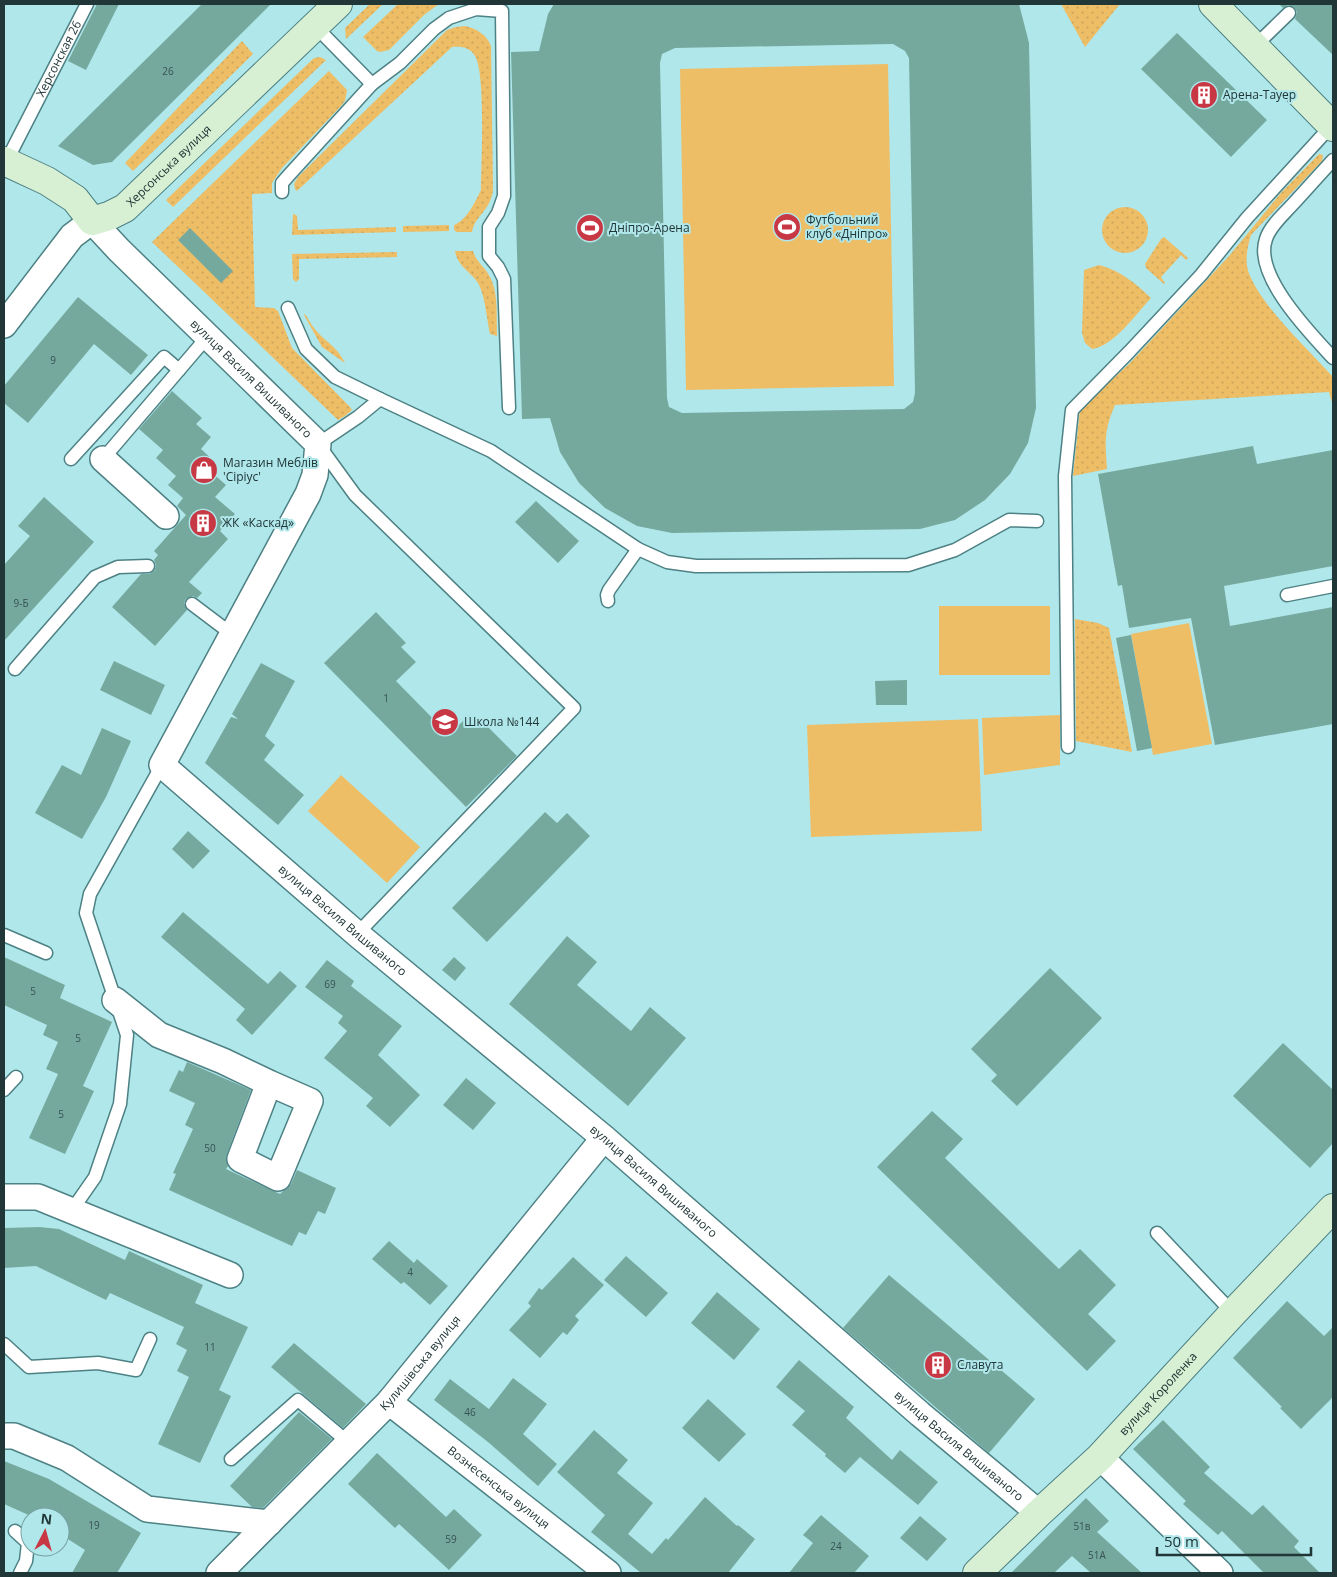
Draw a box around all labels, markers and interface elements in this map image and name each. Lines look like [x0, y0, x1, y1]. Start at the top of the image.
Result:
street label: Херсонская 26 [32, 17, 85, 100]
house number: 26 [162, 64, 174, 78]
building icon: Арена-Тауер [1189, 80, 1219, 110]
place label: Арена-Тауер [1223, 86, 1296, 103]
street label: Херсонська вулиця [122, 121, 215, 210]
place label: Футбольний клуб «Дніпро» [806, 211, 888, 242]
sports icon: Футбольний клуб «Дніпро» [772, 212, 802, 242]
sports icon: Дніпро-Арена [575, 213, 605, 243]
place label: Дніпро-Арена [609, 219, 690, 236]
street label: вулиця Василя Вишиваного [187, 315, 316, 442]
house number: 9 [50, 353, 56, 367]
place label: Магазин Меблів 'Сіріус' [223, 454, 318, 485]
shop icon: Магазин Меблів 'Сіріус' [189, 455, 219, 485]
building icon: ЖК «Каскад» [188, 508, 218, 538]
place label: ЖК «Каскад» [222, 514, 294, 531]
house number: 9-Б [13, 596, 29, 610]
house number: 1 [383, 691, 389, 705]
school or university icon: Школа №144 [430, 707, 460, 737]
place label: Школа №144 [464, 713, 539, 730]
street label: вулиця Василя Вишиваного [275, 861, 411, 980]
house number: 69 [324, 977, 336, 991]
house number: 5 [30, 984, 36, 998]
house number: 5 [75, 1031, 81, 1045]
house number: 5 [58, 1107, 64, 1121]
street label: вулиця Василя Вишиваного [587, 1121, 721, 1241]
house number: 50 [204, 1141, 216, 1155]
house number: 4 [407, 1265, 413, 1279]
street label: Кулишівська вулиця [376, 1312, 464, 1414]
house number: 11 [204, 1340, 216, 1354]
street label: вулиця Короленка [1115, 1348, 1201, 1439]
building icon: Славута [923, 1350, 953, 1380]
place label: Славута [957, 1356, 1003, 1373]
street label: вулиця Василя Вишиваного [891, 1386, 1027, 1505]
house number: 46 [464, 1405, 476, 1419]
street label: Вознесенська вулиця [444, 1442, 554, 1533]
north arrow [20, 1507, 70, 1557]
text: N [40, 1509, 53, 1529]
house number: 19 [88, 1518, 100, 1532]
house number: 51в [1073, 1519, 1091, 1533]
scale bar [1157, 1524, 1311, 1556]
text: 50 m [1164, 1531, 1199, 1551]
house number: 59 [445, 1532, 457, 1546]
house number: 24 [830, 1539, 842, 1553]
house number: 51А [1088, 1548, 1107, 1562]

